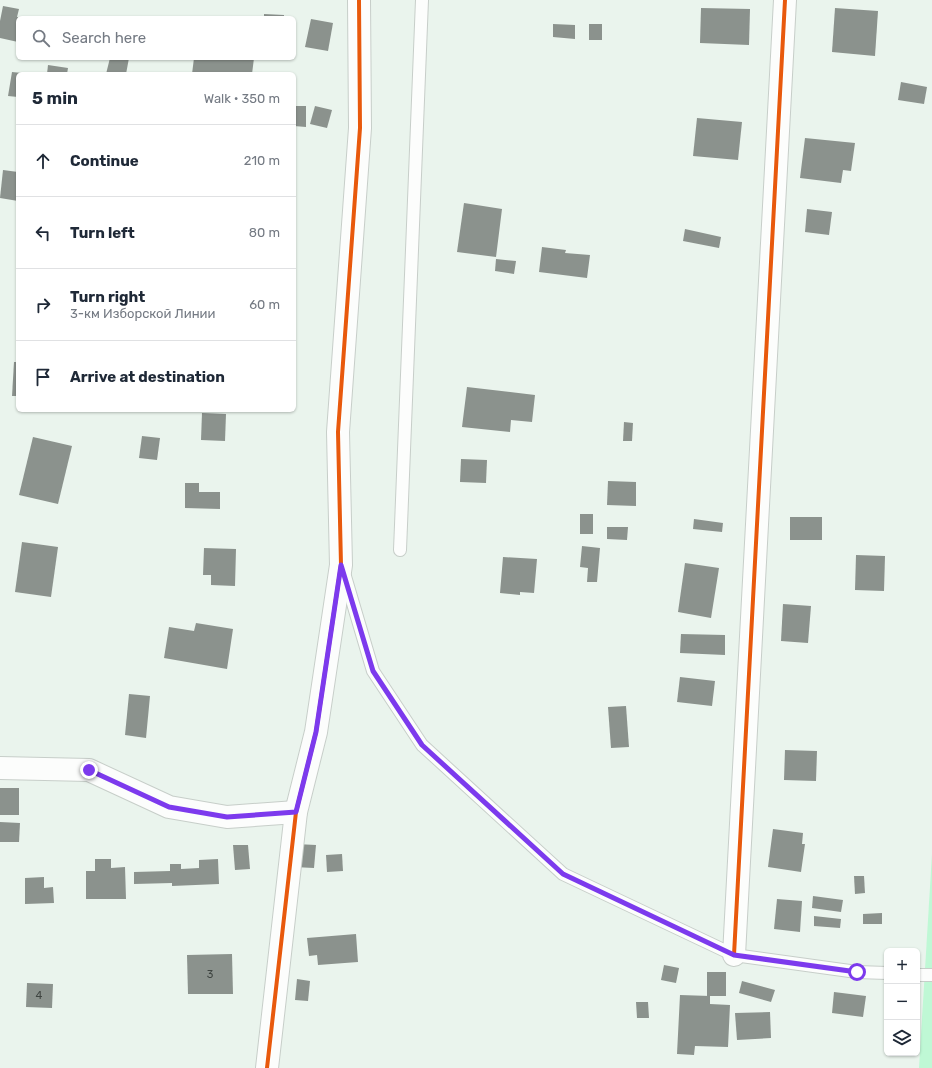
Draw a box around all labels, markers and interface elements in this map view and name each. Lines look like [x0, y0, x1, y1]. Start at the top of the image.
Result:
search box [16, 16, 296, 60]
icon: search [30, 27, 52, 49]
text: Search here [62, 29, 146, 47]
text: 5 min [32, 88, 78, 108]
text: Walk · 350 m [204, 91, 280, 106]
icon: ahead [32, 150, 54, 172]
text: Continue [70, 152, 139, 170]
text: 210 m [244, 153, 280, 168]
icon: left [32, 222, 54, 244]
text: Turn left [70, 224, 135, 242]
text: 80 m [249, 225, 280, 240]
text: Turn right [70, 288, 145, 306]
icon: right [32, 294, 54, 316]
text: 60 m [249, 297, 280, 312]
text: 3-км Изборской Линии [70, 306, 215, 321]
icon: arrive [32, 366, 54, 388]
text: Arrive at destination [70, 368, 225, 386]
route end [80, 761, 98, 779]
map controls [884, 948, 920, 1056]
button: + [884, 948, 920, 984]
route start [848, 963, 866, 981]
house number: 3 [207, 968, 214, 981]
button: − [884, 984, 920, 1020]
house number: 4 [36, 989, 43, 1002]
button: layers [884, 1020, 920, 1056]

